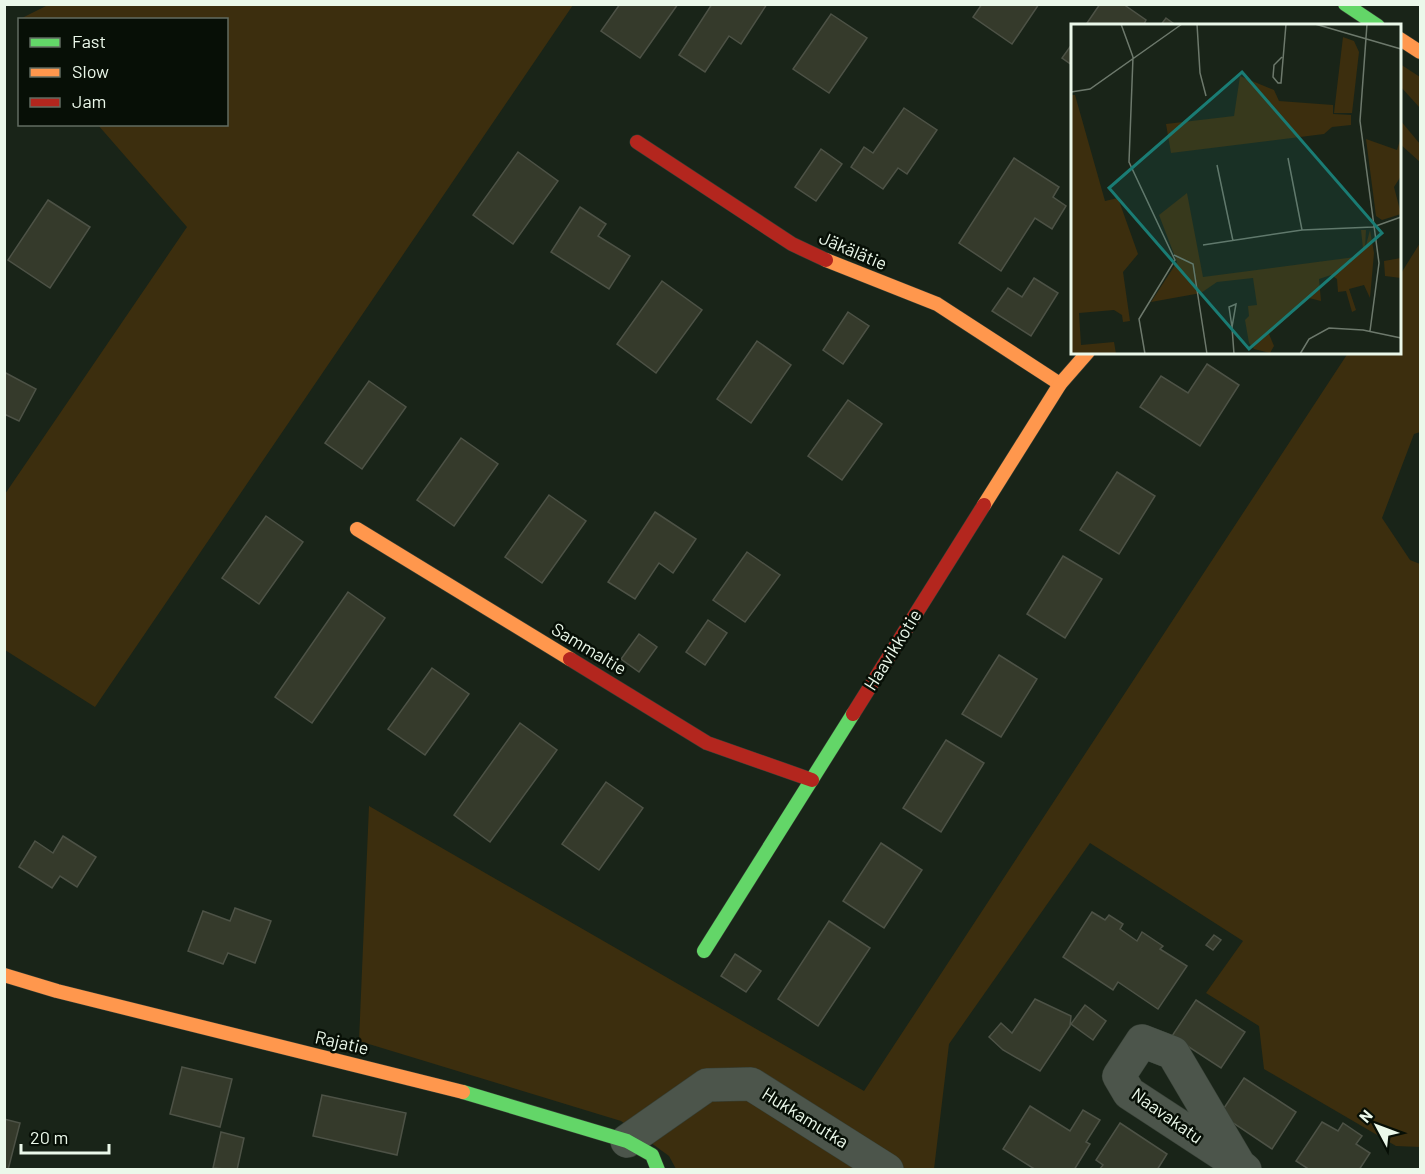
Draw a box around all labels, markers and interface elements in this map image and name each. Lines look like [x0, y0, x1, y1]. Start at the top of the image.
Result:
legend [18, 18, 228, 126]
inset map [1071, 24, 1401, 354]
text: Fast [72, 30, 106, 52]
text: Slow [72, 60, 109, 82]
text: Jam [72, 90, 106, 112]
street label: Jäkälätie [816, 226, 891, 274]
street label: Haavikkotie [859, 605, 926, 694]
street label: Sammaltie [548, 617, 631, 679]
street label: Rajatie [313, 1025, 371, 1059]
street label: Hukkamutka [758, 1082, 853, 1152]
street label: Naavakatu [1128, 1083, 1208, 1148]
north arrow [1347, 1096, 1407, 1156]
text: N [1355, 1106, 1376, 1126]
scale bar [21, 1117, 110, 1155]
text: 20 m [30, 1126, 68, 1148]

